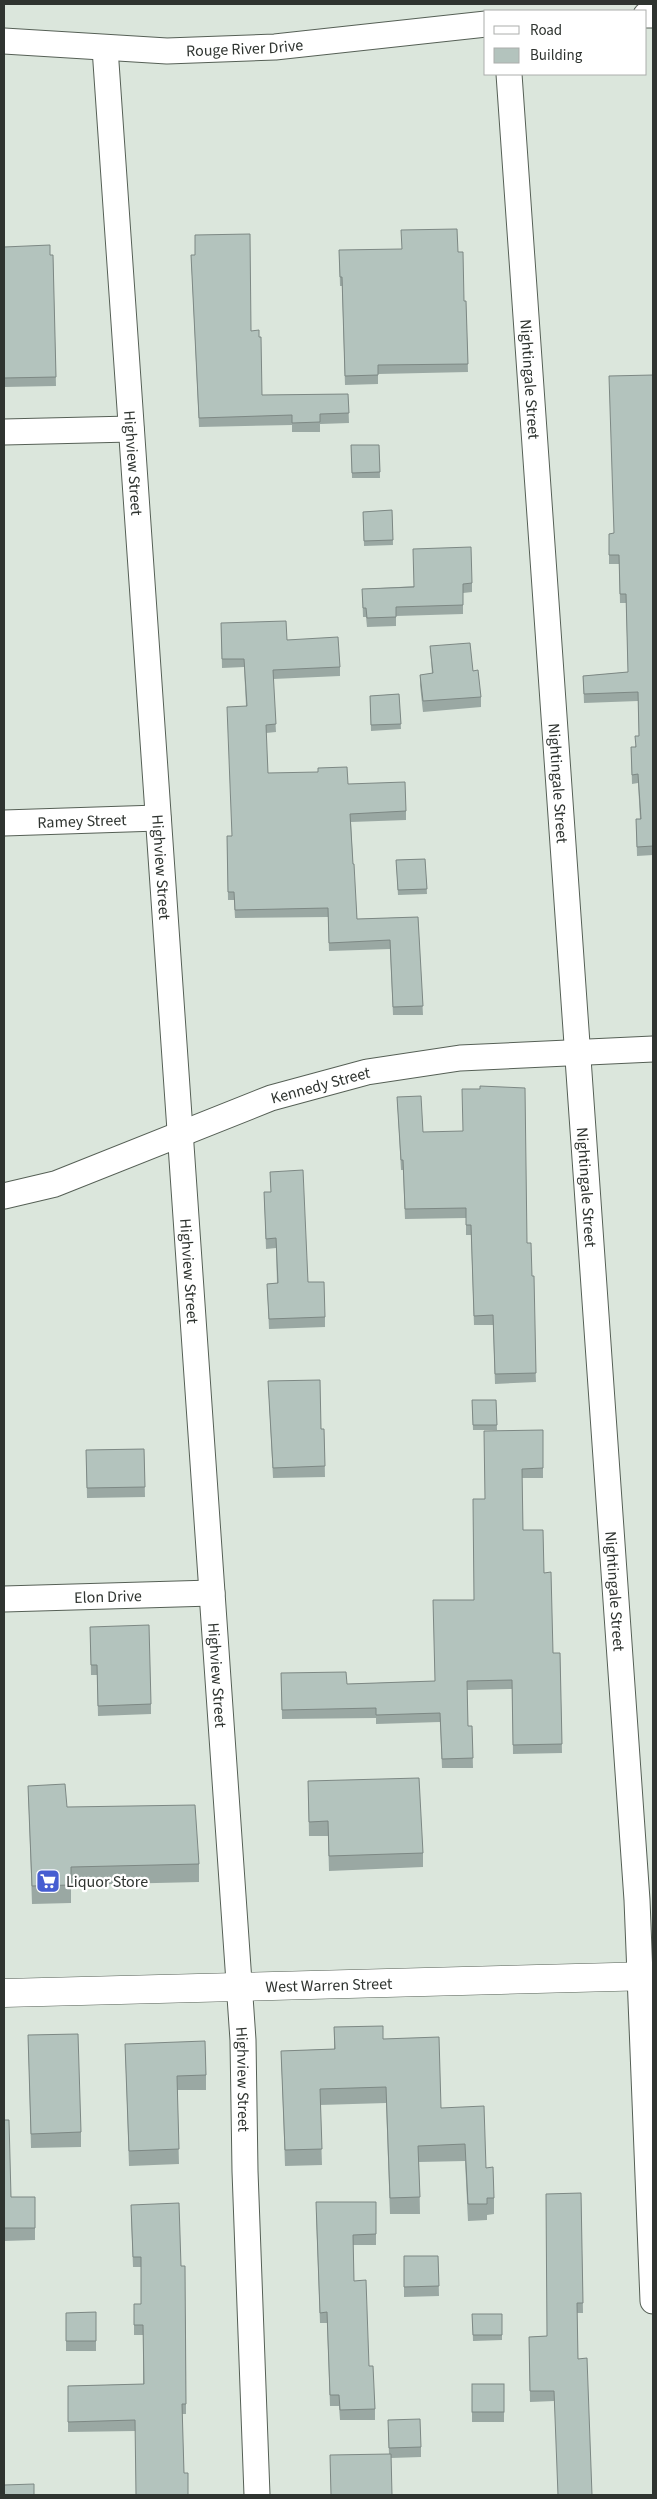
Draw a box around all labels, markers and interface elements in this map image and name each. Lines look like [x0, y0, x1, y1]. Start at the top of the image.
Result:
legend [484, 10, 647, 75]
text: Road [530, 20, 562, 41]
street label: Rouge River Drive [186, 34, 304, 62]
text: Building [530, 45, 583, 66]
street label: Nightingale Street [514, 318, 545, 441]
street label: Highview Street [118, 410, 147, 517]
street label: Nightingale Street [543, 722, 573, 845]
street label: Ramey Street [37, 809, 128, 834]
street label: Highview Street [146, 814, 175, 921]
street label: Kennedy Street [268, 1062, 372, 1110]
street label: Nightingale Street [571, 1126, 601, 1249]
street label: Highview Street [174, 1218, 203, 1325]
street label: Nightingale Street [599, 1530, 630, 1653]
street label: Elon Drive [74, 1585, 142, 1609]
street label: Highview Street [202, 1622, 231, 1729]
supermarket icon: Liquor Store [35, 1868, 61, 1894]
place label: Liquor Store [66, 1871, 148, 1893]
street label: West Warren Street [265, 1973, 393, 1998]
street label: Highview Street [230, 2026, 254, 2133]

